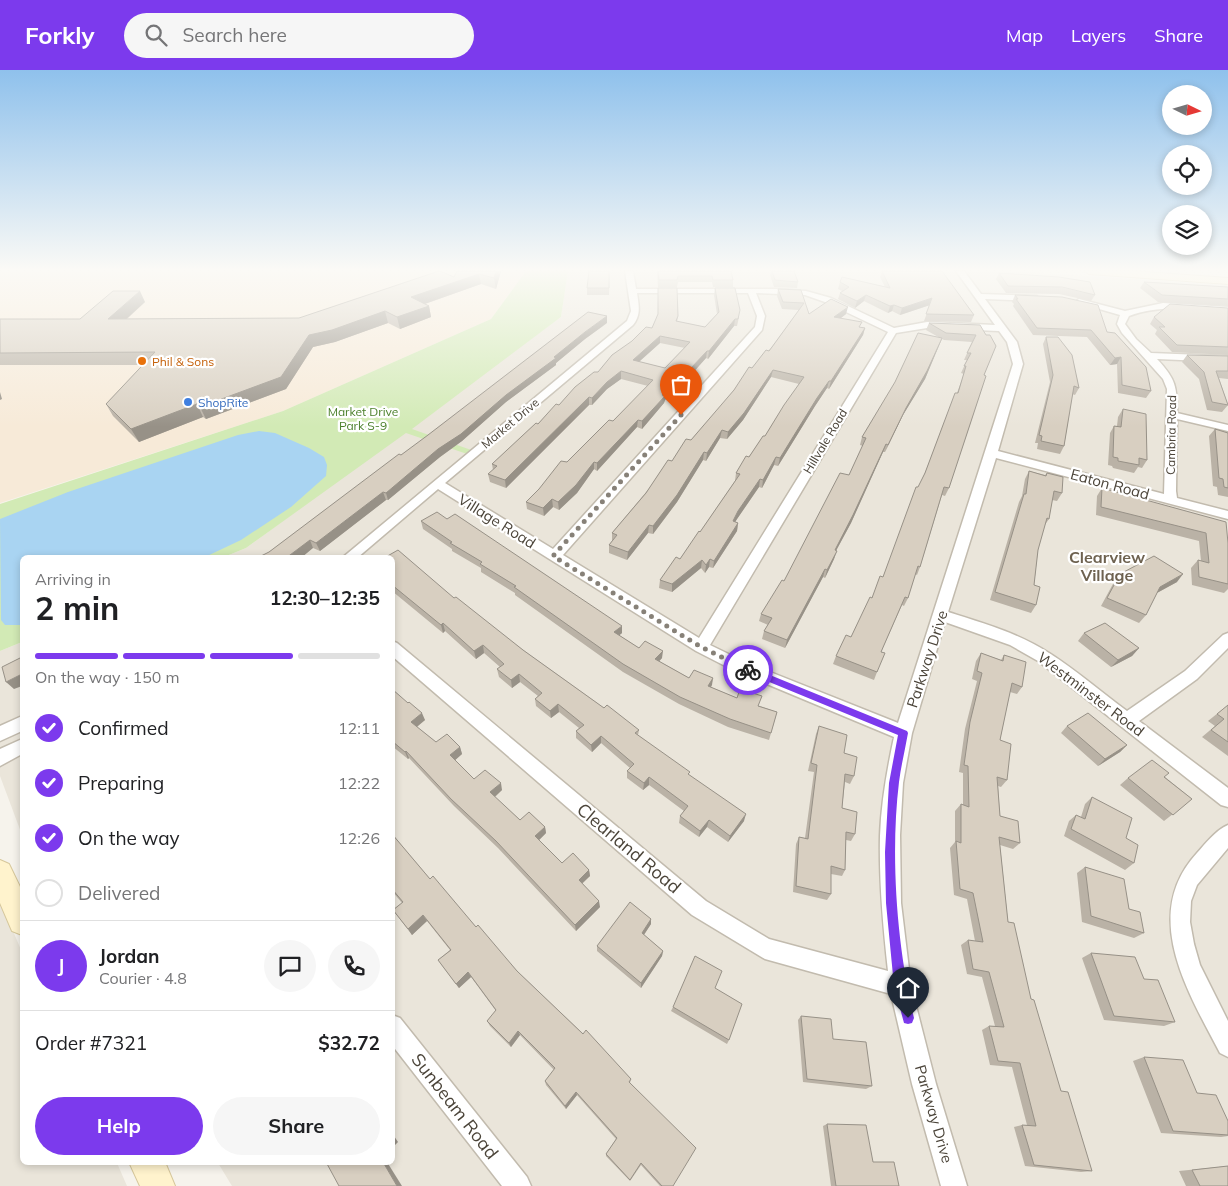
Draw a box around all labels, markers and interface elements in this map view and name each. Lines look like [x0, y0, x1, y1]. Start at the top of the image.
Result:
search box [124, 13, 474, 58]
text: Forkly [25, 20, 94, 50]
icon: search [142, 21, 170, 49]
text: Search here [182, 23, 287, 47]
text: Map [1006, 24, 1043, 47]
text: Layers [1071, 24, 1126, 47]
text: Share [1154, 24, 1203, 47]
north arrow [1162, 85, 1212, 135]
map controls [1162, 85, 1212, 255]
button: locate [1162, 145, 1212, 195]
button: layers [1162, 205, 1212, 255]
place label: Phil & Sons [152, 354, 214, 369]
marker: Phil & Sons [136, 355, 148, 367]
pin [660, 364, 702, 415]
icon: bag [667, 371, 695, 399]
place label: ShopRite [198, 395, 248, 410]
street label: Market Drive [478, 395, 542, 451]
street label: Cambria Road [1163, 395, 1179, 475]
marker: ShopRite [182, 396, 194, 408]
park label: Market Drive Park S-9 [328, 404, 398, 433]
street label: Hillvale Road [800, 406, 850, 476]
street label: Eaton Road [1068, 464, 1152, 504]
street label: Village Road [455, 490, 539, 552]
district label: Clearview Village [1069, 547, 1145, 585]
text: Arriving in [35, 569, 111, 589]
text: 12:30–12:35 [270, 586, 380, 610]
text: 2 min [35, 588, 119, 628]
street label: Parkway Drive [902, 608, 952, 710]
courier [723, 645, 773, 695]
street label: Westminster Road [1034, 648, 1148, 740]
icon: bike [734, 656, 762, 684]
text: On the way · 150 m [35, 667, 180, 687]
icon: check [35, 714, 63, 742]
text: Confirmed [78, 716, 169, 740]
text: 12:11 [338, 718, 380, 738]
icon: check [35, 769, 63, 797]
text: Preparing [78, 771, 164, 795]
text: 12:22 [338, 773, 380, 793]
street label: Clearland Road [572, 798, 686, 898]
icon: check [35, 824, 63, 852]
text: On the way [78, 826, 180, 850]
text: 12:26 [338, 828, 380, 848]
text: Delivered [78, 881, 160, 905]
button: chat [264, 940, 316, 992]
button: phone [328, 940, 380, 992]
text: Jordan [99, 944, 159, 968]
text: J [58, 954, 64, 978]
pin [887, 967, 929, 1018]
text: Courier · 4.8 [99, 968, 187, 988]
icon: home [894, 974, 922, 1002]
text: Order #7321 [35, 1031, 147, 1055]
text: $32.72 [318, 1031, 380, 1055]
street label: Sunbeam Road [406, 1048, 504, 1164]
street label: Parkway Drive [911, 1063, 957, 1165]
button: Help [35, 1097, 203, 1155]
button: Share [213, 1097, 380, 1155]

